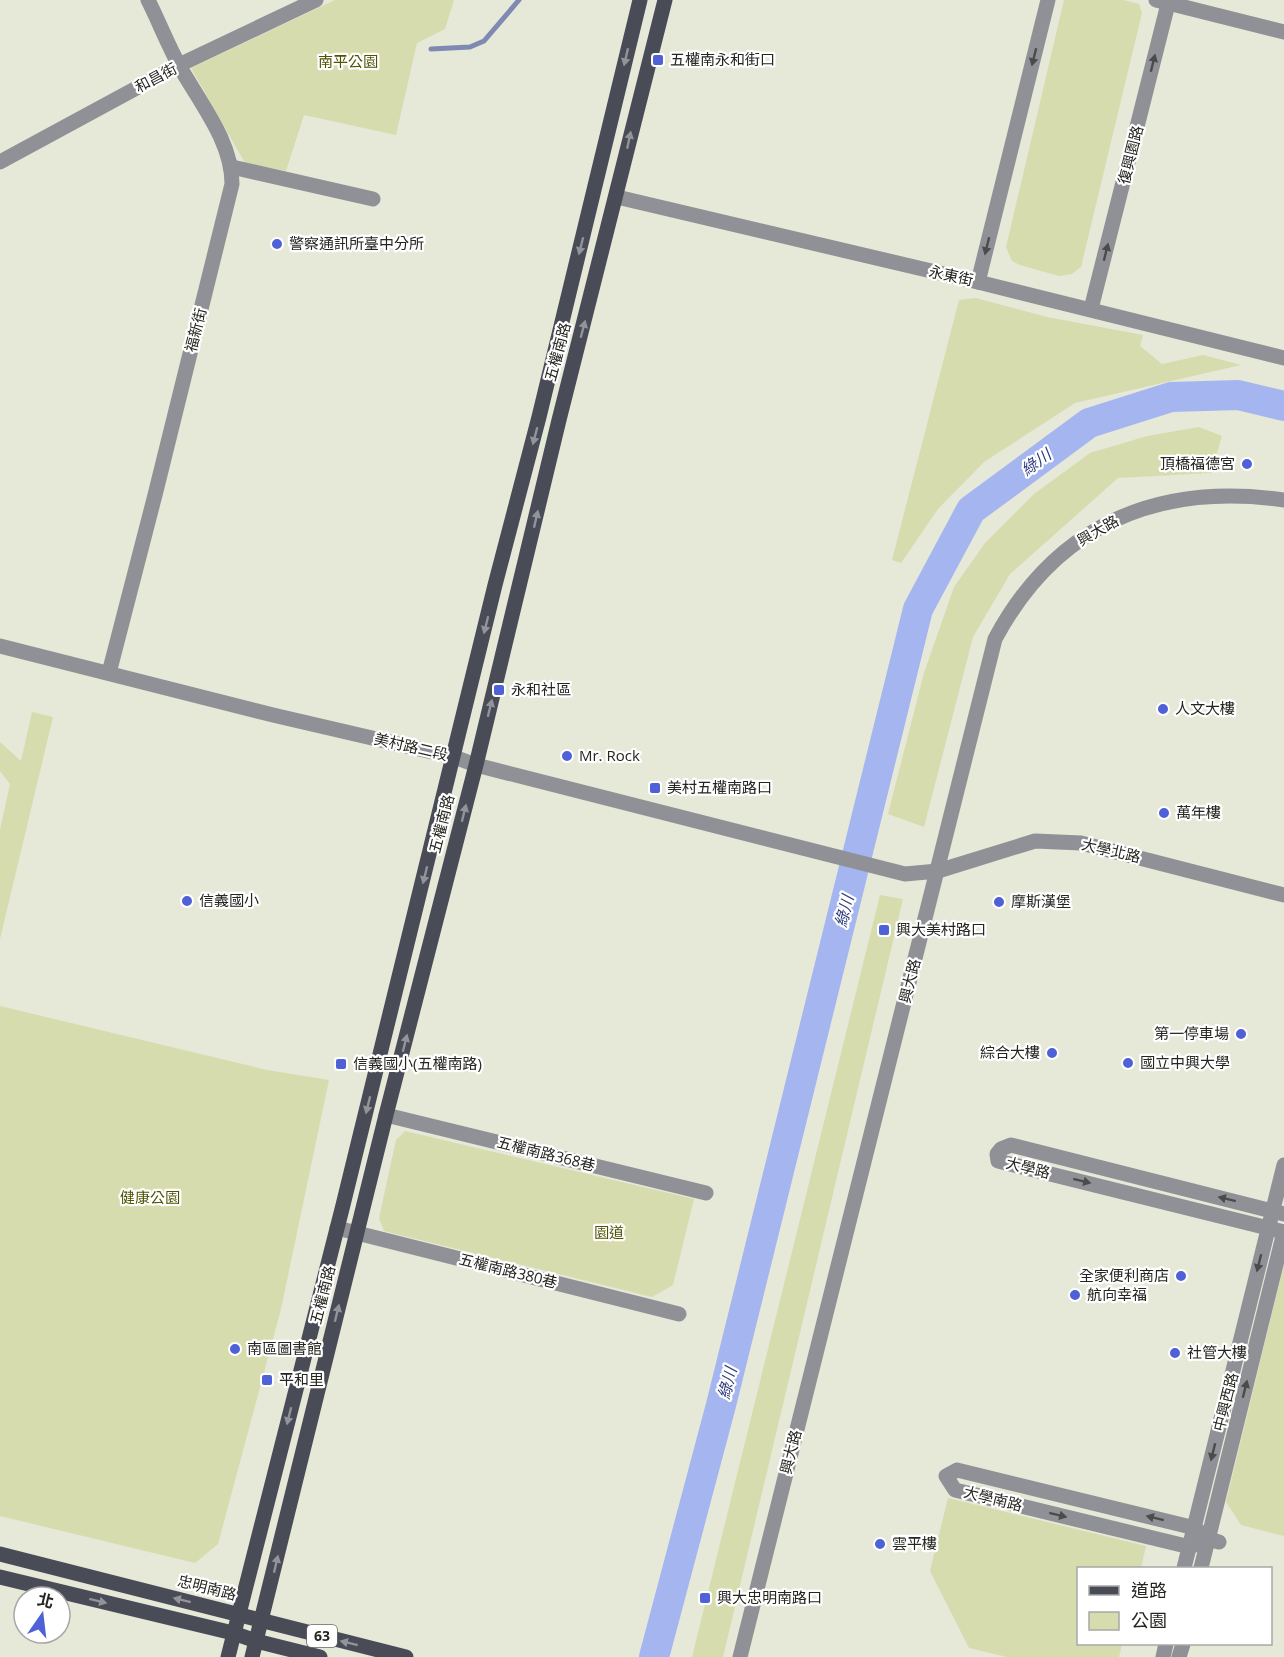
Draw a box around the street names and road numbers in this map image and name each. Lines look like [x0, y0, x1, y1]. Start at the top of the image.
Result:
street label: 和昌街 [131, 58, 180, 97]
street label: 復興園路 [1113, 123, 1147, 186]
street label: 永東街 [927, 261, 975, 289]
street label: 福新街 [180, 305, 210, 354]
street label: 五權南路 [540, 320, 574, 383]
street label: 興大路 [1073, 510, 1122, 550]
street label: 美村路二段 [372, 728, 450, 764]
street label: 五權南路 [424, 792, 458, 855]
street label: 大學北路 [1080, 834, 1143, 867]
street label: 興大路 [894, 956, 924, 1005]
street label: 五權南路368巷 [495, 1131, 598, 1175]
street label: 大學路 [1004, 1152, 1053, 1182]
street label: 五權南路380巷 [457, 1248, 560, 1292]
street label: 五權南路 [305, 1263, 339, 1326]
street label: 中興西路 [1208, 1370, 1242, 1433]
street label: 興大路 [775, 1427, 805, 1476]
street label: 大學南路 [962, 1481, 1025, 1515]
street label: 忠明南路 [176, 1570, 239, 1604]
road number: 63 [307, 1625, 337, 1647]

